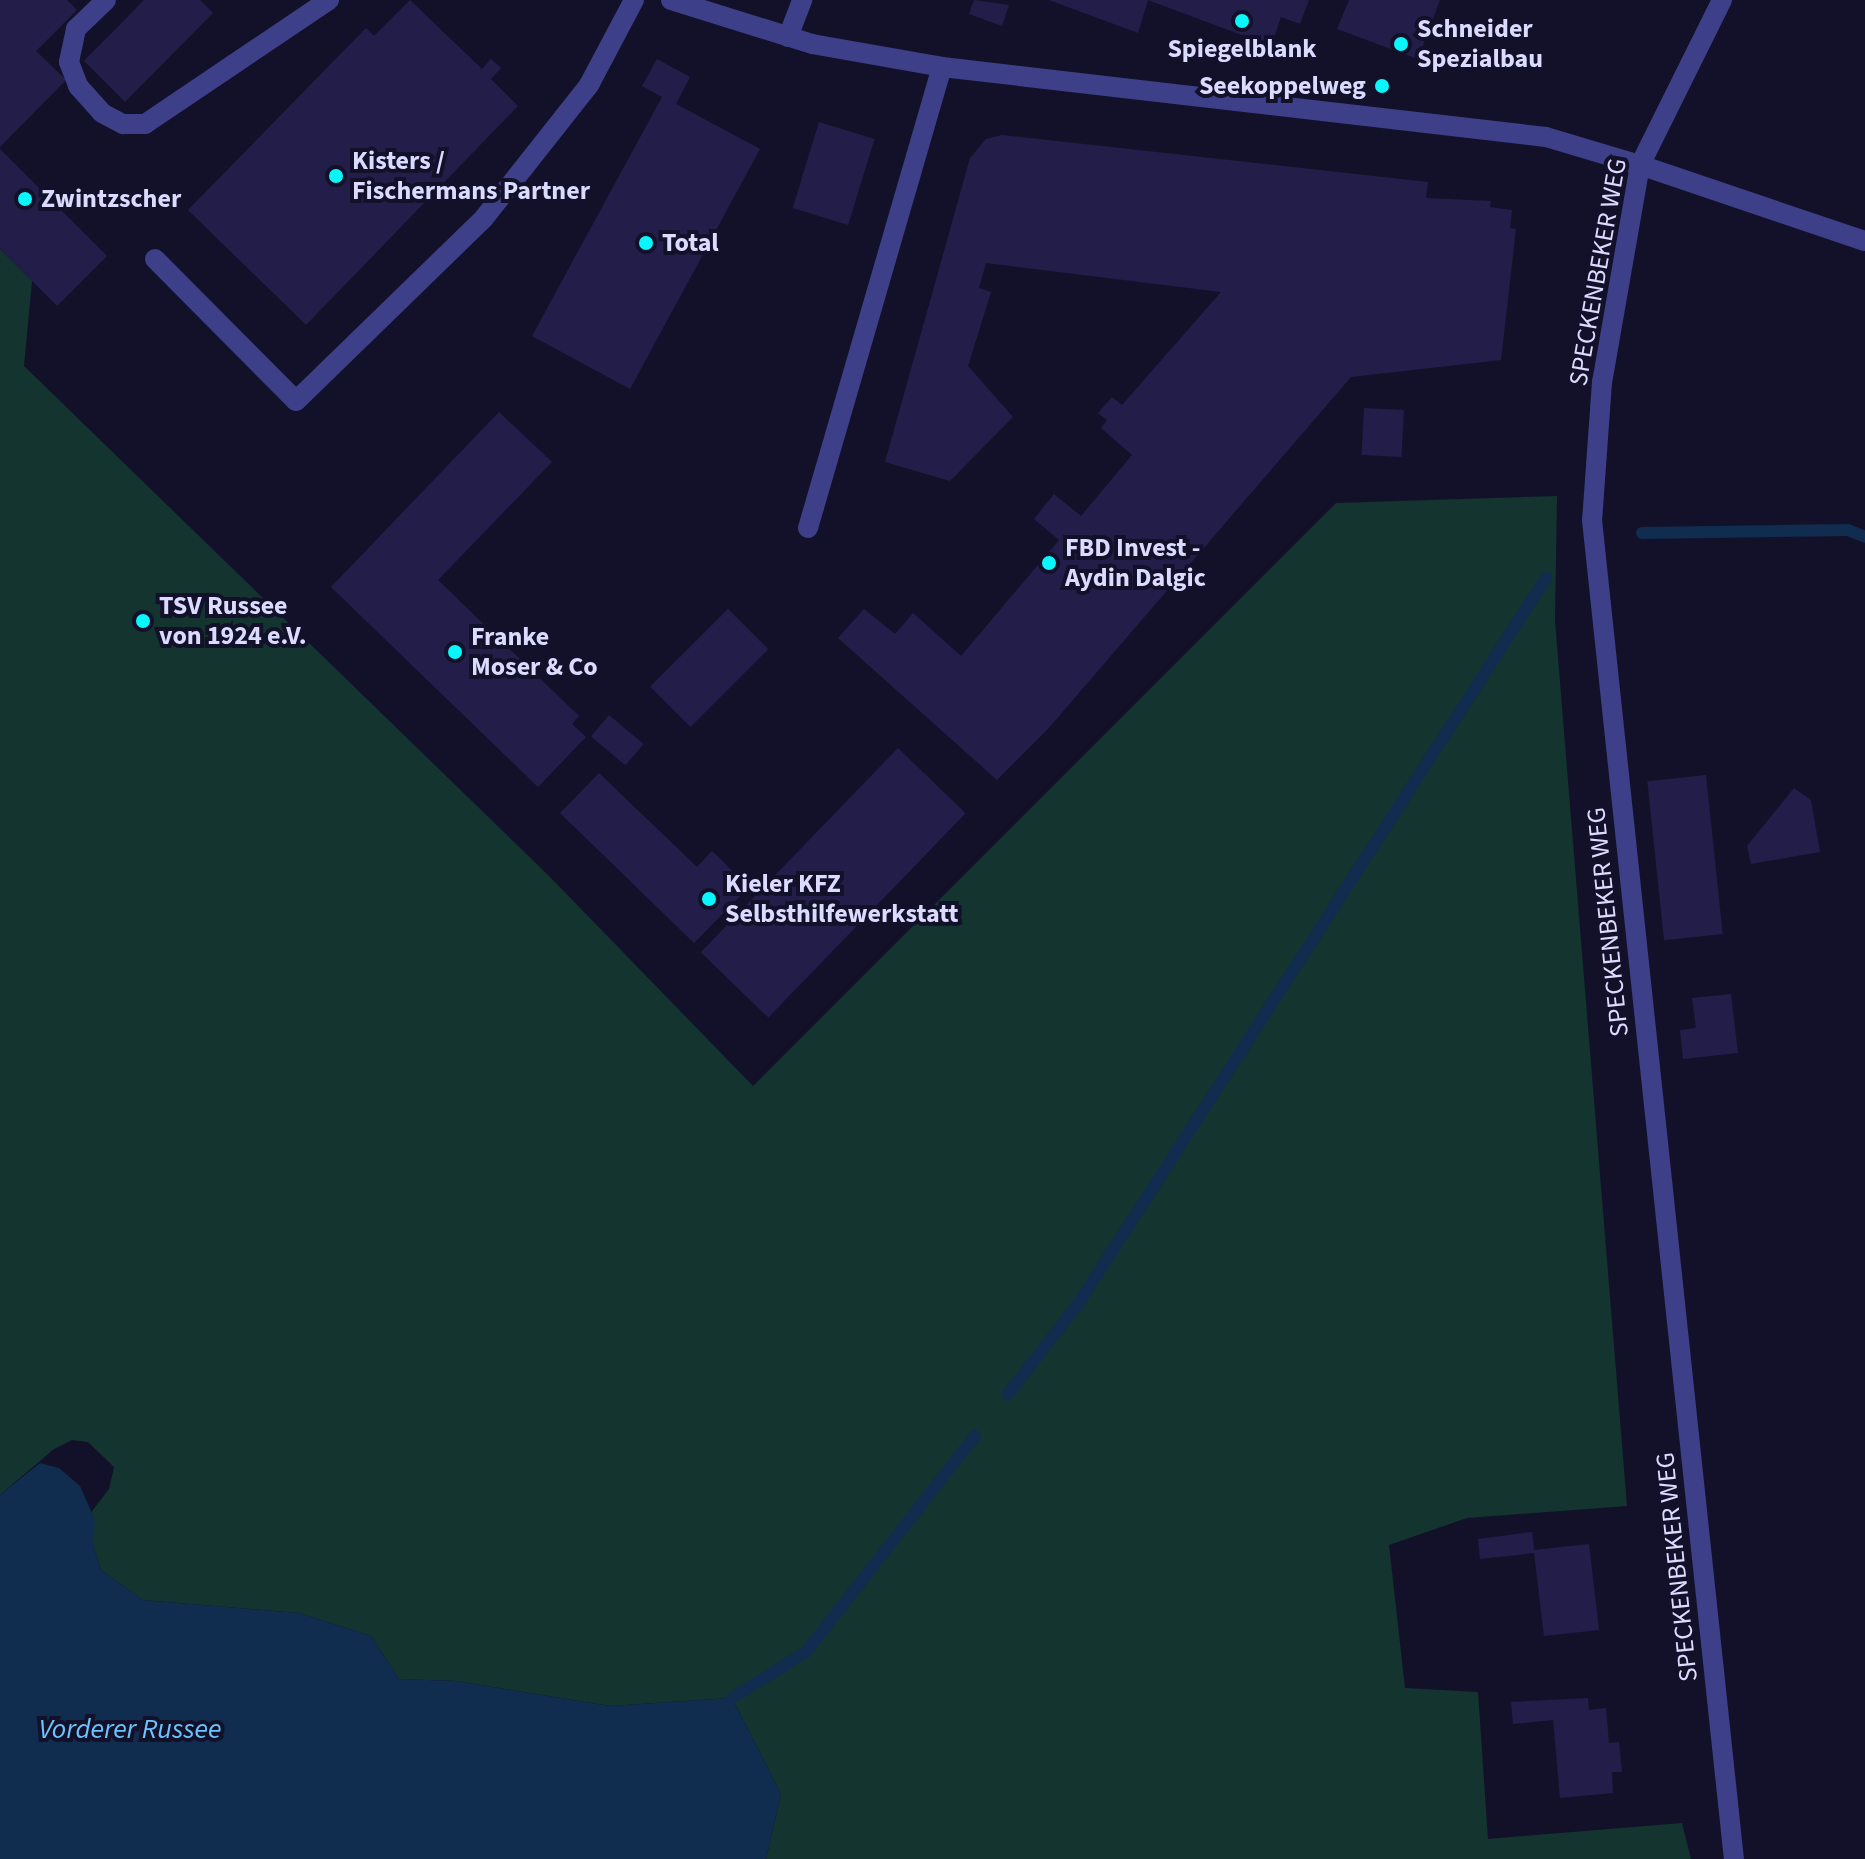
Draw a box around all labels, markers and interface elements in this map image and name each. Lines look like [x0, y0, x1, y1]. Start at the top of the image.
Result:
marker: Spiegelblank [1233, 12, 1251, 30]
place label: Schneider Spezialbau [1417, 13, 1543, 74]
place label: Spiegelblank [1167, 33, 1317, 65]
marker: Schneider Spezialbau [1392, 35, 1410, 53]
place label: Seekoppelweg [1199, 70, 1366, 102]
marker: Seekoppelweg [1373, 77, 1391, 95]
place label: Kisters / Fischermans Partner [352, 145, 590, 206]
street label: SPECKENBEKER WEG [1563, 156, 1633, 388]
marker: Kisters / Fischermans Partner [327, 167, 345, 185]
place label: Zwintzscher [41, 183, 181, 215]
marker: Zwintzscher [16, 190, 34, 208]
place label: Total [662, 227, 719, 259]
marker: Total [637, 234, 655, 252]
place label: FBD Invest - Aydin Dalgic [1065, 532, 1206, 594]
marker: FBD Invest - Aydin Dalgic [1040, 554, 1058, 572]
place label: TSV Russee von 1924 e.V. [159, 590, 307, 652]
marker: TSV Russee von 1924 e.V. [134, 612, 152, 630]
place label: Franke Moser & Co [471, 621, 598, 682]
marker: Franke Moser & Co [446, 643, 464, 661]
street label: SPECKENBEKER WEG [1580, 806, 1636, 1038]
place label: Kieler KFZ Selbsthilfewerkstatt [725, 868, 959, 930]
marker: Kieler KFZ Selbsthilfewerkstatt [700, 890, 718, 908]
street label: SPECKENBEKER WEG [1649, 1451, 1705, 1683]
water label: Vorderer Russee [39, 1712, 221, 1746]

